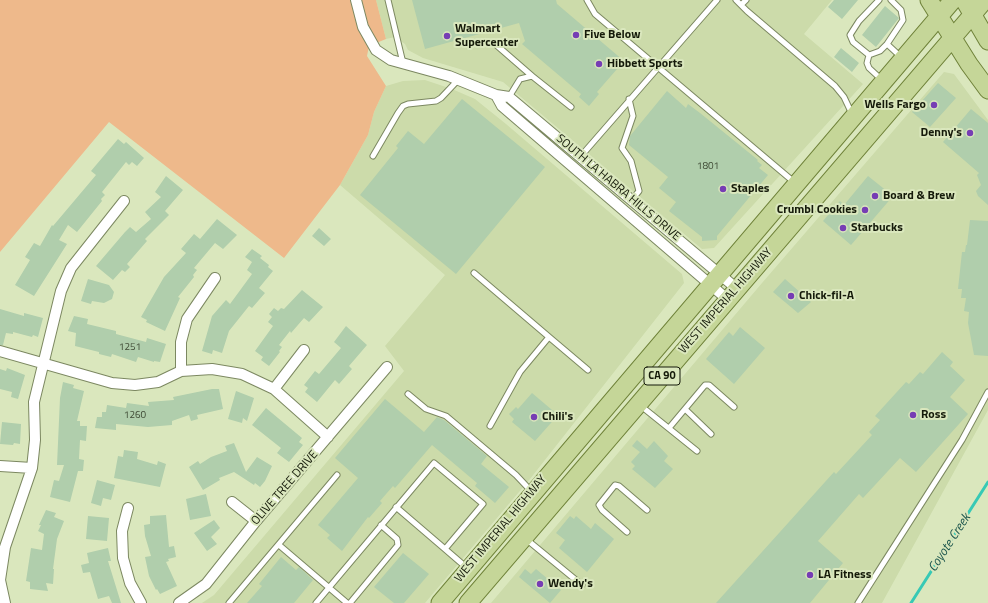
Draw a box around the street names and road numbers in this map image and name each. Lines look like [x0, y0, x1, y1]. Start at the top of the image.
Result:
street label: SOUTH LA HABRA HILLS DRIVE [553, 132, 683, 244]
street label: WEST IMPERIAL HIGHWAY [676, 245, 776, 357]
road number: CA 90 [644, 367, 680, 385]
street label: OLIVE TREE DRIVE [249, 448, 321, 528]
street label: WEST IMPERIAL HIGHWAY [452, 473, 550, 585]

